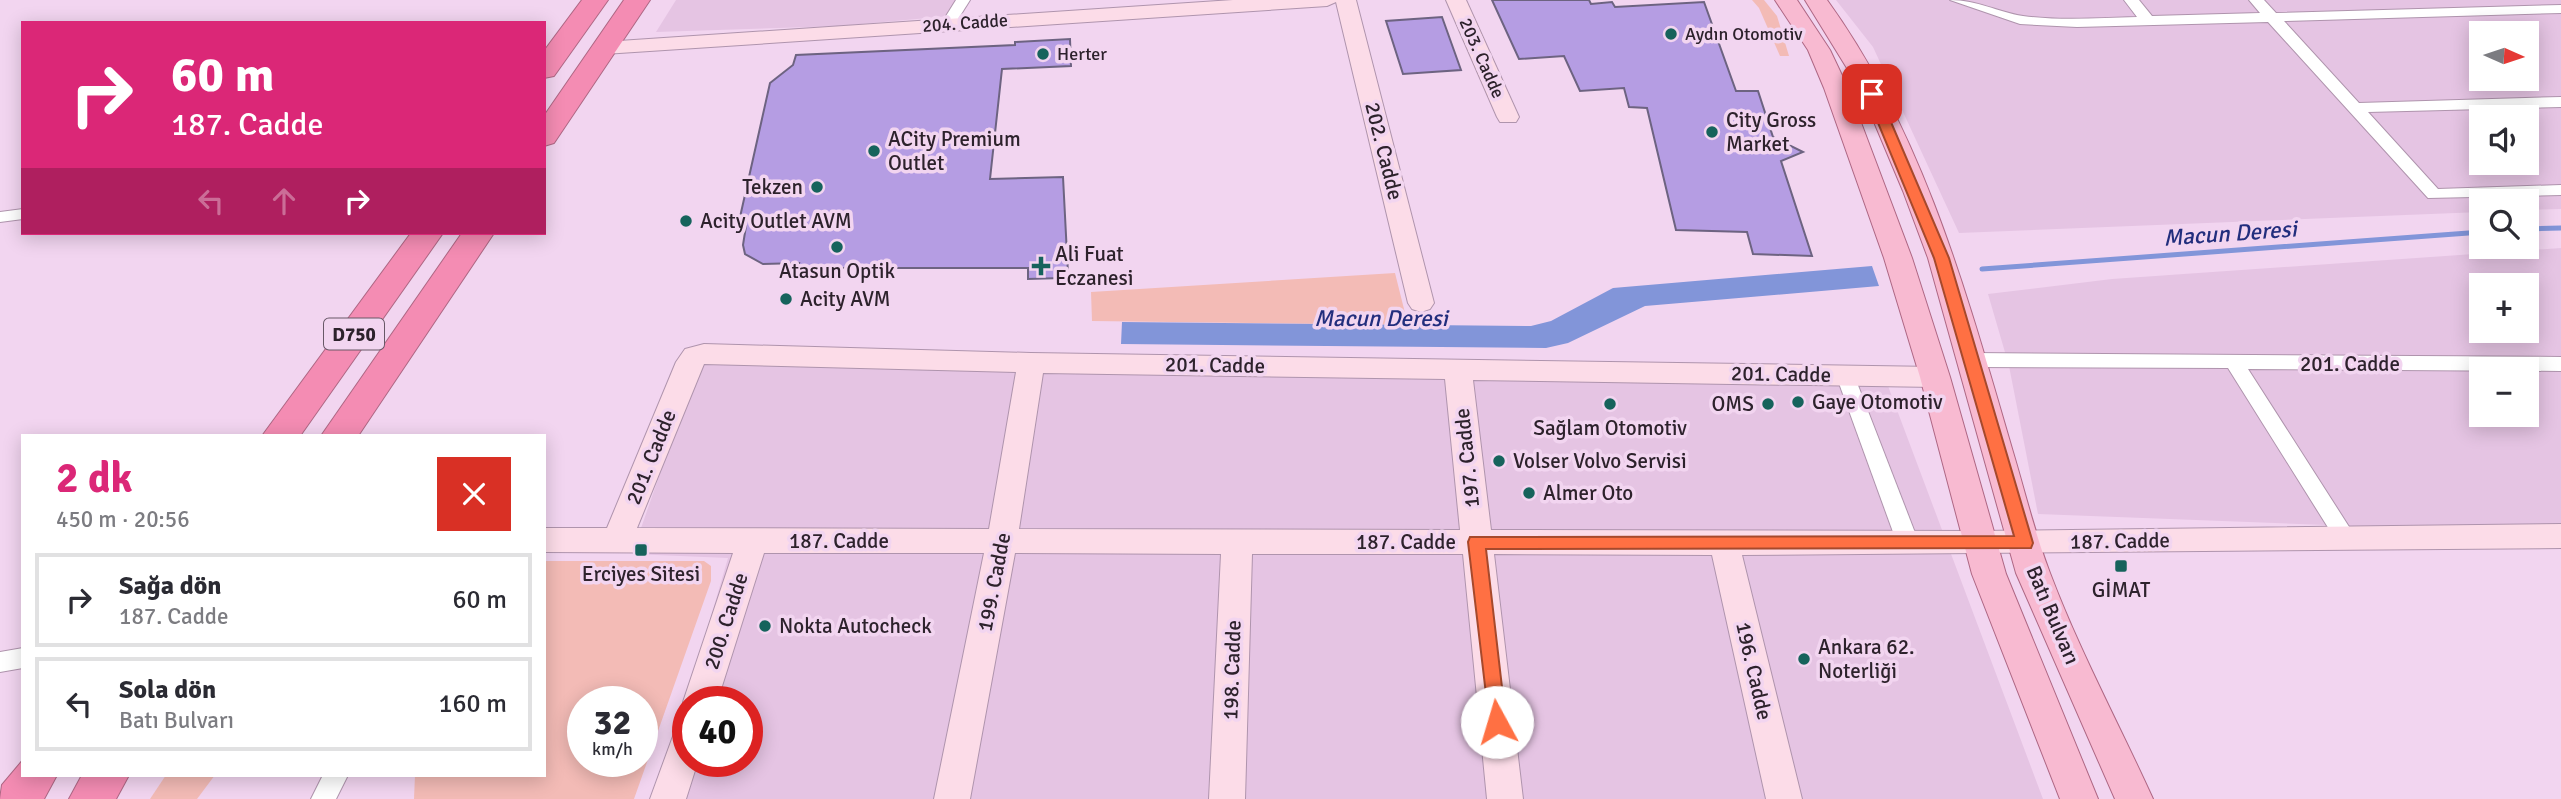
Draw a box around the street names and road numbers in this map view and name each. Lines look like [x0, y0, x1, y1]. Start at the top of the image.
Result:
street label: 204. Cadde [921, 9, 1009, 37]
street label: 203. Cadde [1455, 14, 1509, 102]
street label: 202. Cadde [1359, 99, 1409, 203]
road number: D750 [324, 318, 384, 350]
street label: 201. Cadde [1165, 351, 1265, 379]
street label: 201. Cadde [2300, 351, 2400, 377]
street label: 201. Cadde [1731, 360, 1831, 388]
street label: 201. Cadde [620, 406, 682, 508]
street label: 197. Cadde [1449, 407, 1485, 509]
street label: 187. Cadde [2070, 527, 2170, 555]
street label: 187. Cadde [789, 528, 889, 554]
street label: 187. Cadde [1356, 529, 1456, 555]
street label: 199. Cadde [972, 530, 1016, 634]
street label: Batı Bulvarı [2021, 562, 2085, 668]
street label: 200. Cadde [698, 569, 754, 673]
street label: 196. Cadde [1730, 619, 1778, 723]
street label: 198. Cadde [1217, 620, 1247, 720]

